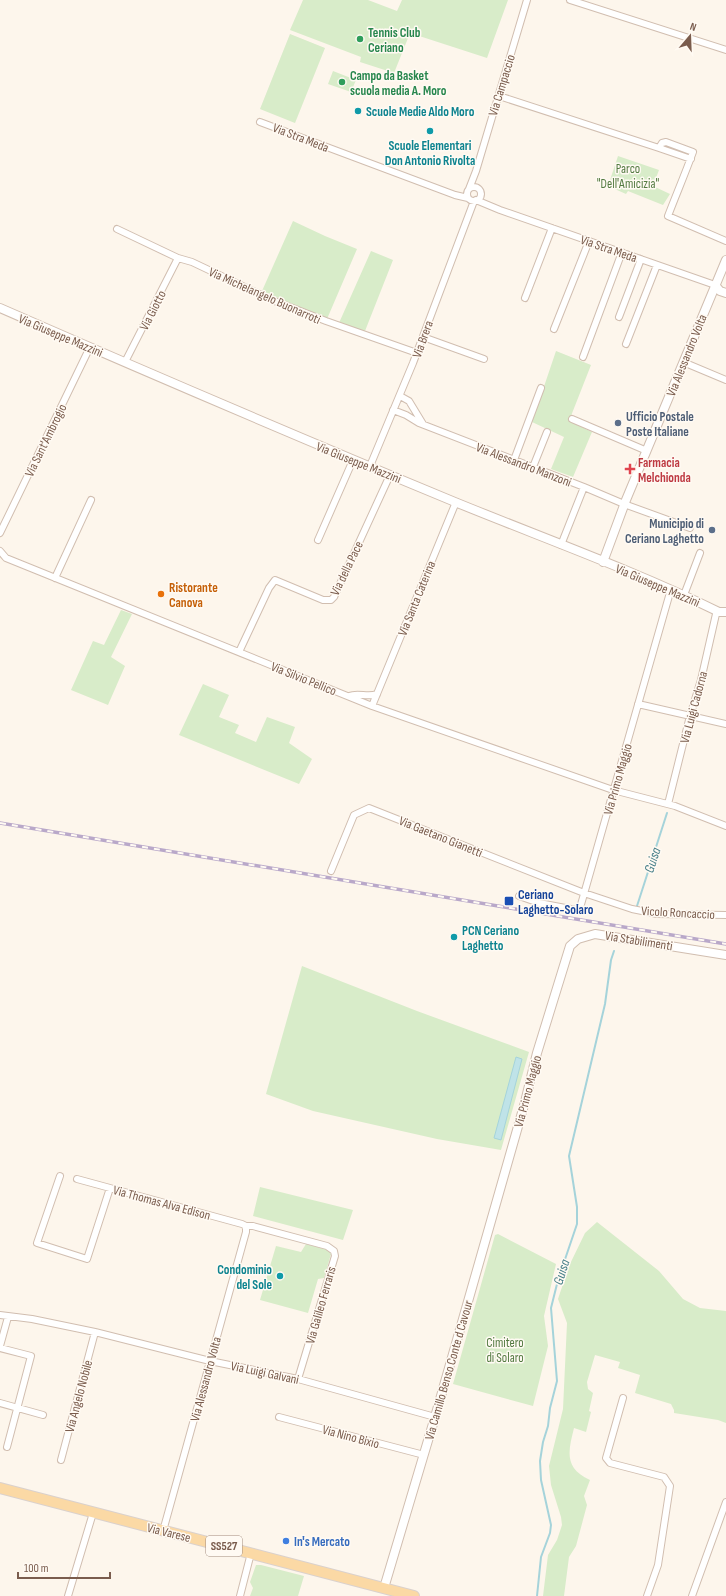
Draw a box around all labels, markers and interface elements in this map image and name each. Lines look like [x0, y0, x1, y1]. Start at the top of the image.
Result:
north arrow [670, 16, 710, 56]
text: N [688, 20, 698, 34]
place label: Tennis Club Ceriano [368, 25, 421, 56]
marker: Tennis Club Ceriano [355, 34, 365, 44]
street label: Via Campaccio [485, 53, 519, 118]
place label: Campo da Basket scuola media A. Moro [350, 68, 447, 99]
marker: Campo da Basket scuola media A. Moro [337, 77, 347, 87]
place label: Scuole Medie Aldo Moro [366, 104, 475, 120]
marker: Scuole Medie Aldo Moro [353, 106, 363, 116]
street label: Via Stra Meda [270, 120, 331, 156]
marker: Scuole Elementari Don Antonio Rivolta [425, 126, 435, 136]
place label: Scuole Elementari Don Antonio Rivolta [385, 138, 475, 169]
park label: Parco "Dell'Amicizia" [597, 161, 659, 192]
street label: Via Stra Meda [578, 232, 639, 266]
street label: Via Michelangelo Buonarroti [206, 264, 323, 328]
street label: Via Giotto [136, 288, 170, 333]
street label: Via Giuseppe Mazzini [16, 311, 105, 361]
street label: Via Alessandro Volta [663, 312, 711, 399]
street label: Via Brera [409, 319, 437, 360]
street label: Via Sant'Ambrogio [21, 401, 70, 479]
place label: Ufficio Postale Poste Italiane [626, 409, 694, 440]
marker: Ufficio Postale Poste Italiane [613, 418, 623, 428]
street label: Via Giuseppe Mazzini [314, 439, 403, 487]
street label: Via Alessandro Manzoni [474, 439, 574, 490]
place label: Farmacia Melchionda [638, 455, 691, 486]
marker: Farmacia Melchionda [625, 464, 635, 474]
place label: Municipio di Ceriano Laghetto [625, 516, 704, 547]
marker: Municipio di Ceriano Laghetto [707, 525, 717, 535]
street label: Via della Pace [327, 539, 367, 598]
street label: Via Santa Caterina [395, 559, 439, 638]
street label: Via Giuseppe Mazzini [613, 561, 702, 611]
place label: Ristorante Canova [169, 580, 218, 611]
marker: Ristorante Canova [156, 589, 166, 599]
street label: Via Silvio Pellico [268, 659, 339, 699]
street label: Via Luigi Cadorna [677, 670, 711, 745]
street label: Via Primo Maggio [600, 742, 636, 817]
street label: Via Gaetano Gianetti [396, 813, 485, 861]
water label: Guisa [640, 845, 665, 875]
place label: Ceriano Laghetto-Solaro [518, 887, 594, 918]
marker: Ceriano Laghetto-Solaro [503, 895, 515, 907]
street label: Vicolo Roncaccio [641, 903, 715, 923]
place label: PCN Ceriano Laghetto [462, 923, 519, 954]
street label: Via Stabilimenti [604, 928, 674, 954]
marker: PCN Ceriano Laghetto [449, 932, 459, 942]
street label: Via Primo Maggio [511, 1054, 545, 1129]
street label: Via Thomas Alva Edison [111, 1182, 212, 1224]
water label: Guisa [550, 1257, 573, 1287]
place label: Condominio del Sole [217, 1262, 272, 1293]
street label: Via Galileo Ferraris [302, 1264, 340, 1346]
marker: Condominio del Sole [275, 1271, 285, 1281]
street label: Via Camillo Benso Conte d Cavour [421, 1298, 477, 1442]
street label: Via Alessandro Volta [187, 1335, 225, 1423]
park label: Cimitero di Solaro [486, 1335, 524, 1366]
street label: Via Angelo Nobile [62, 1358, 96, 1434]
street label: Via Luigi Galvani [229, 1358, 300, 1388]
street label: Via Nino Bixio [321, 1422, 381, 1452]
street label: Via Varese [145, 1520, 192, 1546]
place label: In's Mercato [294, 1534, 350, 1550]
road number: SS527 [206, 1536, 242, 1556]
marker: In's Mercato [281, 1536, 291, 1546]
scale bar [18, 1554, 110, 1580]
text: 100 m [24, 1561, 49, 1576]

